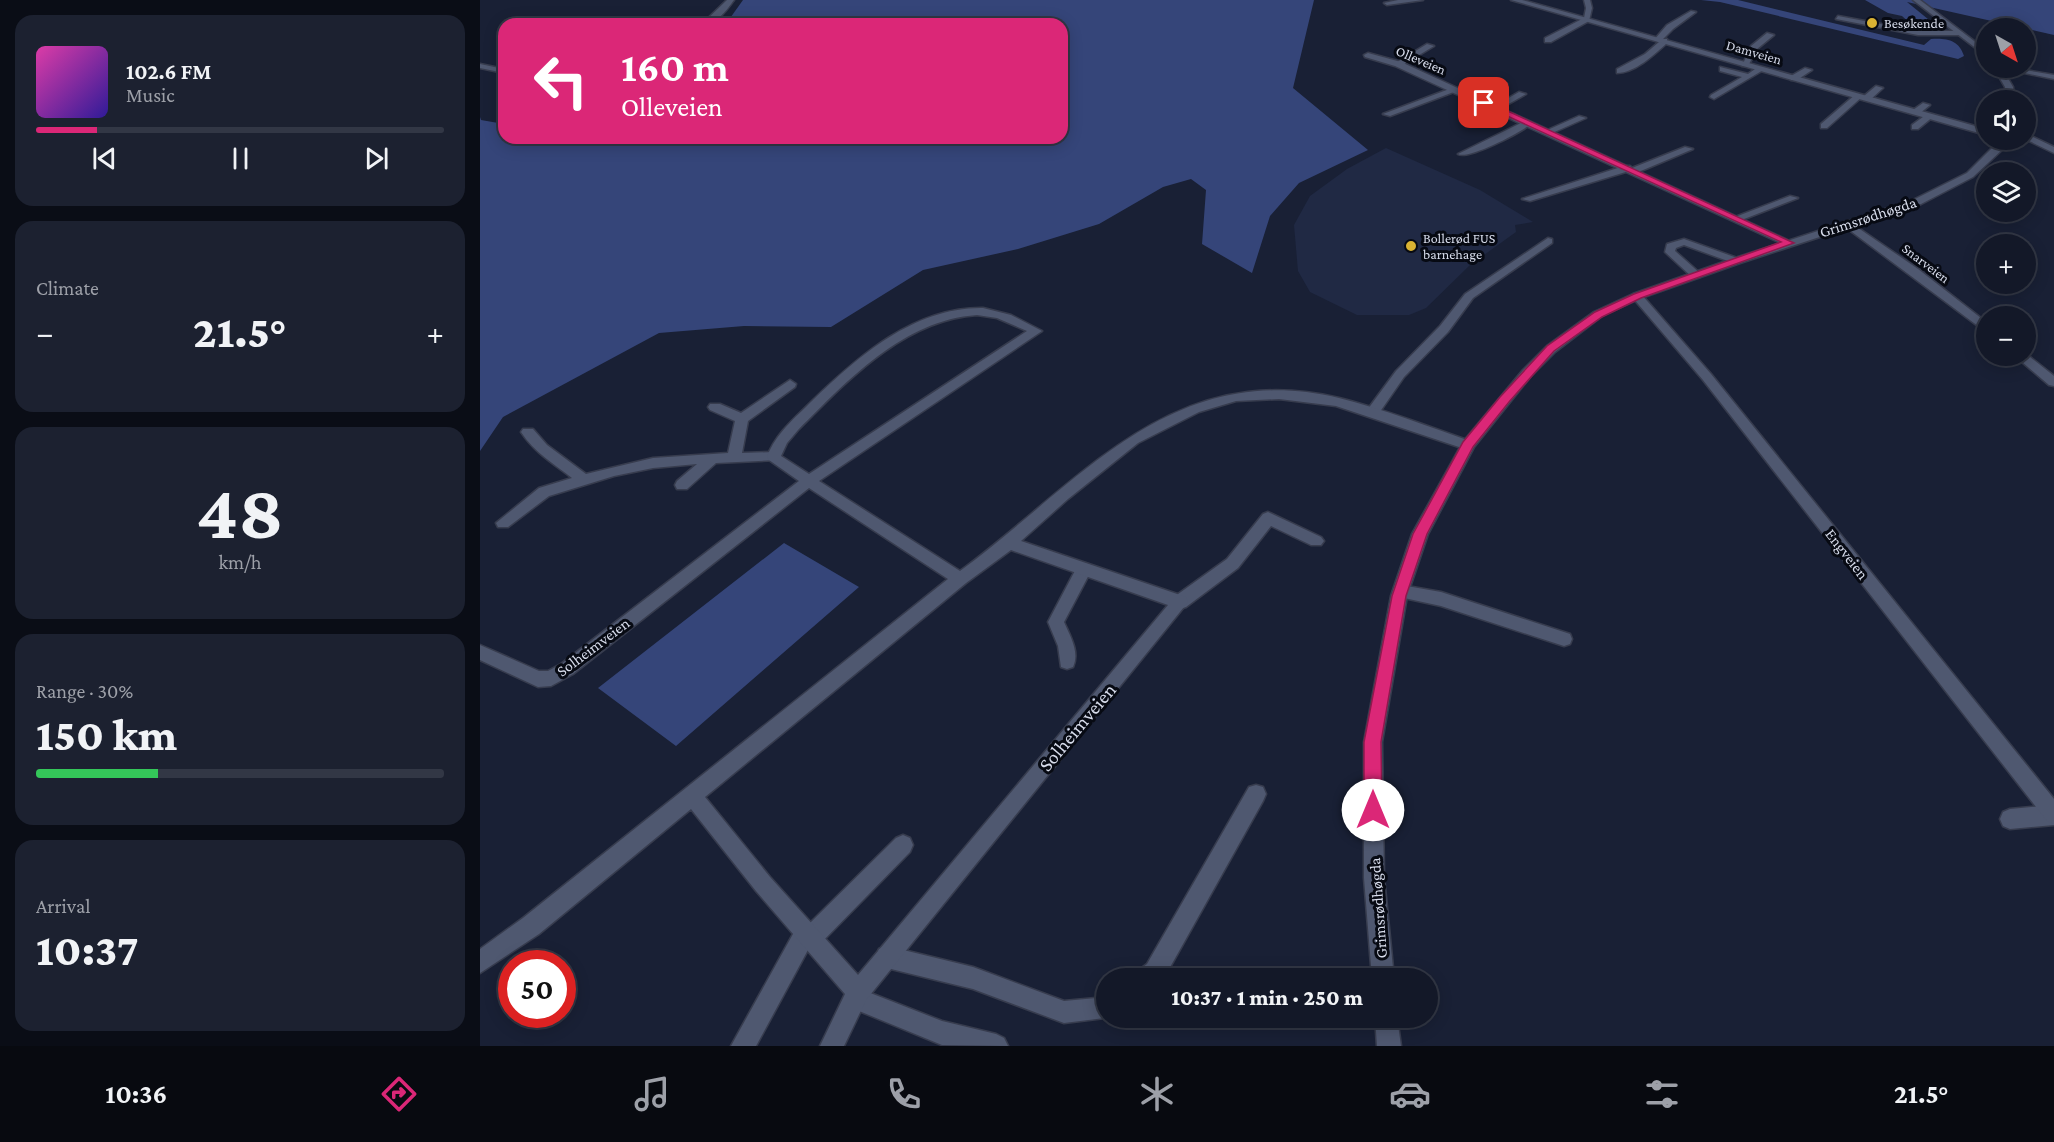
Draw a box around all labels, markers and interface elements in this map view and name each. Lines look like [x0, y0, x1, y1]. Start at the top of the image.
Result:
place label: Besøkende [1884, 15, 1944, 31]
marker: Besøkende [1865, 16, 1879, 30]
north arrow [1976, 18, 2036, 78]
map controls [1976, 18, 2036, 366]
street label: Damveien [1724, 36, 1784, 68]
icon: left [522, 42, 600, 120]
street label: Olleveien [1394, 42, 1449, 78]
text: 160 m [621, 43, 729, 90]
text: 102.6 FM [126, 59, 211, 84]
pin [1458, 77, 1509, 128]
text: Music [126, 84, 175, 106]
icon: arrive [1467, 86, 1500, 119]
button: sound [1976, 90, 2036, 150]
text: Olleveien [621, 92, 723, 122]
icon: previous [88, 142, 121, 175]
icon: pause [224, 142, 257, 175]
icon: next [360, 142, 393, 175]
button: layers [1976, 162, 2036, 222]
street label: Grimsrødhøgda [1817, 193, 1919, 242]
place label: Bollerød FUS barnehage [1423, 230, 1496, 262]
button: + [1976, 234, 2036, 294]
marker: Bollerød FUS barnehage [1404, 239, 1418, 253]
street label: Snarveien [1899, 240, 1953, 286]
text: Climate [36, 277, 99, 299]
button: − [1976, 306, 2036, 366]
text: 21.5° [193, 307, 287, 357]
text: − [36, 314, 53, 351]
text: + [427, 314, 444, 351]
text: 48 [196, 468, 284, 555]
street label: Engveien [1821, 525, 1872, 583]
text: km/h [218, 551, 262, 573]
street label: Solheimveien [553, 614, 633, 680]
street label: Solheimveien [1034, 678, 1120, 775]
text: Range · 30% [36, 680, 133, 702]
text: 150 km [36, 710, 177, 760]
position arrow [1341, 778, 1405, 842]
street label: Grimsrødhøgda [1366, 856, 1391, 959]
text: Arrival [36, 895, 90, 917]
text: 10:37 [36, 925, 139, 975]
speed limit sign: 50 [498, 950, 576, 1028]
text: 10:37 · 1 min · 250 m [1171, 985, 1363, 1010]
icon: directions [378, 1073, 420, 1115]
icon: music [631, 1073, 673, 1115]
icon: phone [883, 1073, 925, 1115]
icon: climate [1136, 1073, 1178, 1115]
icon: car [1389, 1073, 1431, 1115]
icon: filters [1641, 1073, 1683, 1115]
text: 10:36 [105, 1079, 167, 1109]
text: 21.5° [1894, 1079, 1949, 1109]

